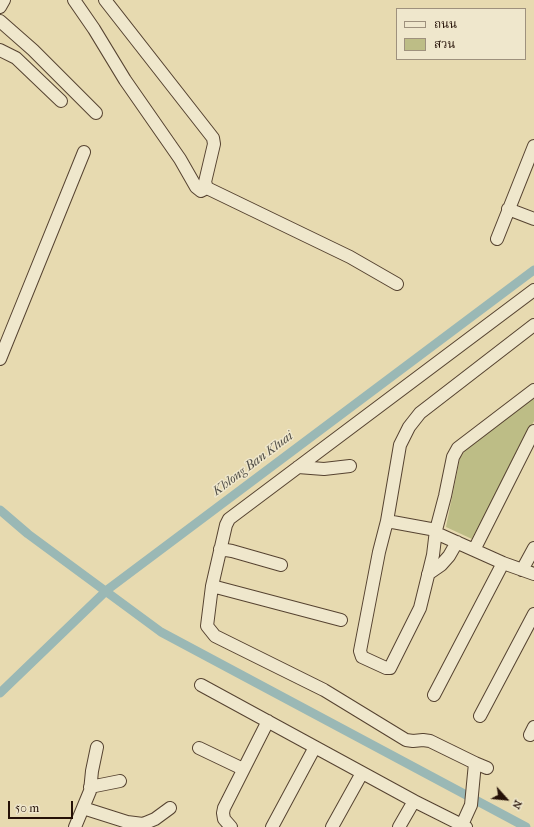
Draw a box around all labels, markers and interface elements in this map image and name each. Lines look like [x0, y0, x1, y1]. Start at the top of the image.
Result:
legend [396, 8, 526, 60]
text: ถนน [434, 17, 457, 31]
text: สวน [434, 37, 455, 51]
water label: Khlong Ban Kluai [210, 429, 296, 499]
north arrow [486, 779, 526, 819]
scale bar [10, 793, 75, 819]
text: N [509, 798, 525, 811]
text: 50 m [15, 801, 39, 815]

